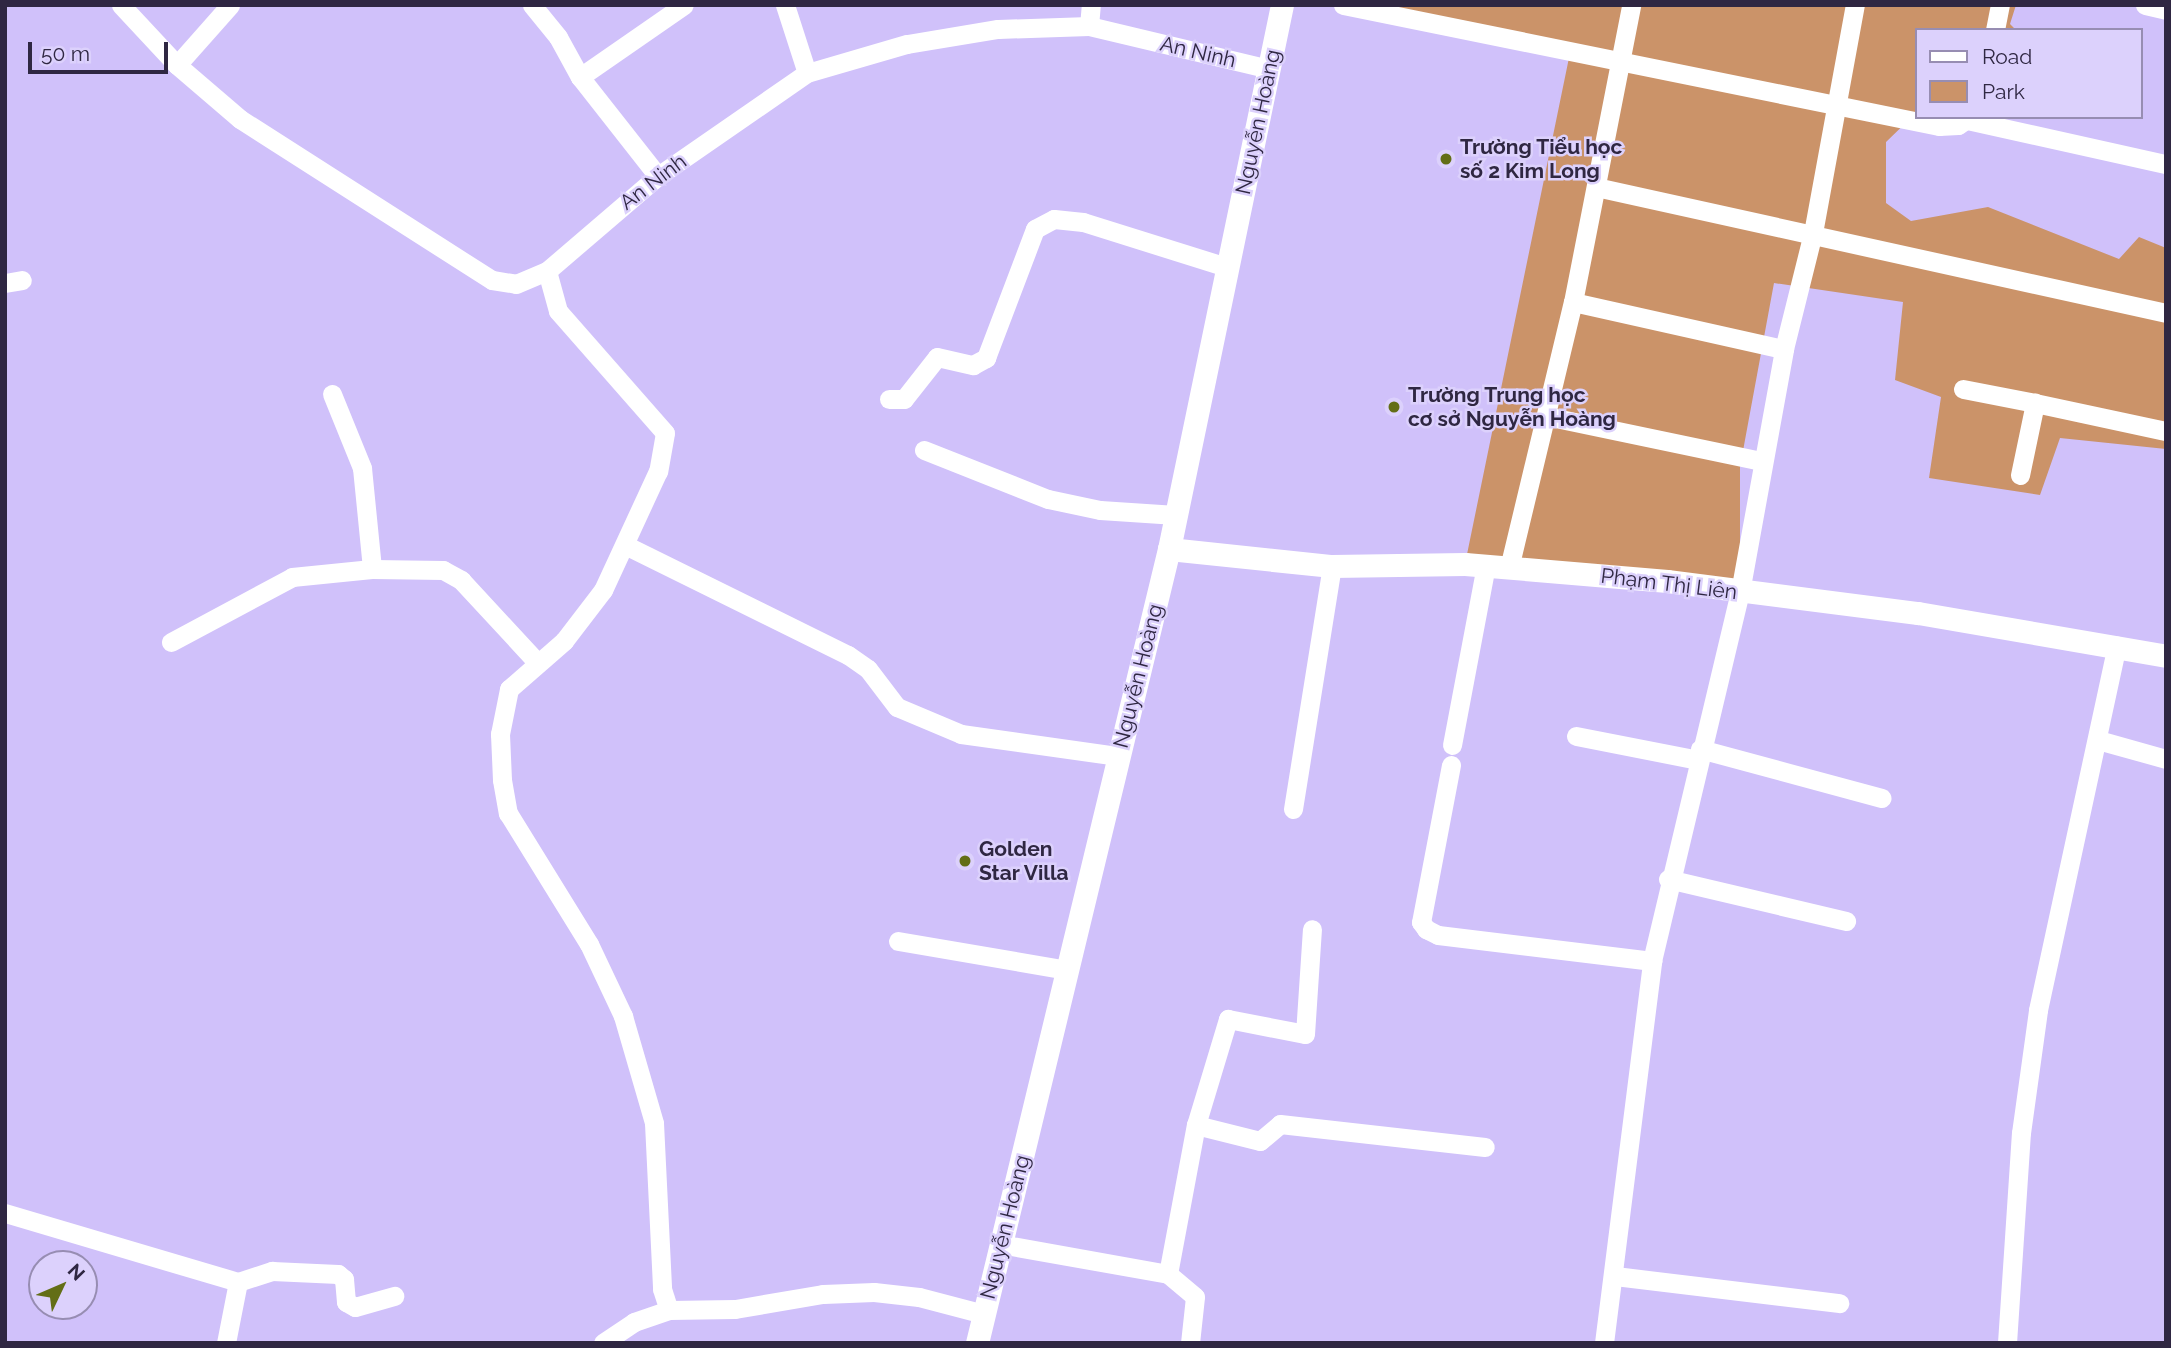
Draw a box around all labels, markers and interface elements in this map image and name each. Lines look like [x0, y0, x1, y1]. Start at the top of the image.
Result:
scale bar [32, 28, 172, 72]
legend [1916, 28, 2143, 119]
street label: An Ninh [1158, 31, 1238, 73]
text: 50 m [41, 41, 90, 66]
text: Road [1982, 44, 2032, 69]
street label: Nguyễn Hoàng [1230, 47, 1286, 197]
text: Park [1982, 79, 2025, 104]
place label: Trường Tiểu học số 2 Kim Long [1460, 134, 1623, 184]
street label: An Ninh [615, 149, 691, 215]
marker: Trường Tiểu học số 2 Kim Long [1438, 151, 1454, 167]
place label: Trường Trung học cơ sở Nguyễn Hoàng [1408, 382, 1616, 432]
marker: Trường Trung học cơ sở Nguyễn Hoàng [1386, 399, 1402, 415]
street label: Phạm Thị Liên [1599, 563, 1739, 605]
street label: Nguyễn Hoàng [1108, 601, 1168, 751]
place label: Golden Star Villa [979, 836, 1070, 886]
marker: Golden Star Villa [957, 853, 973, 869]
street label: Nguyễn Hoàng [975, 1152, 1035, 1302]
north arrow [28, 1250, 98, 1320]
text: N [64, 1259, 90, 1285]

